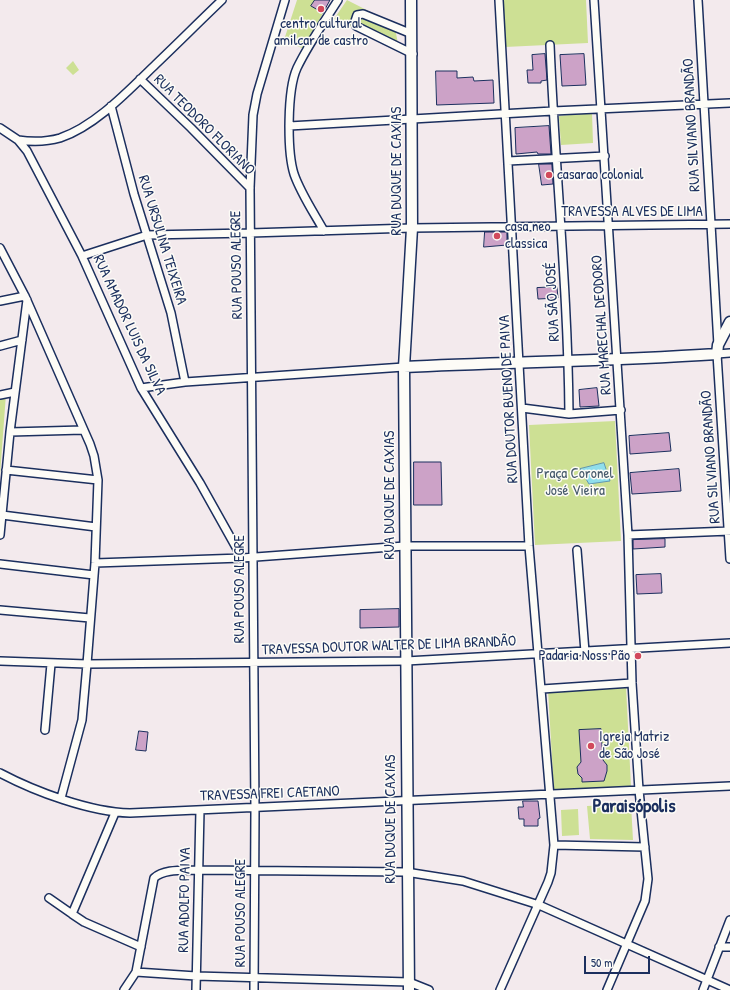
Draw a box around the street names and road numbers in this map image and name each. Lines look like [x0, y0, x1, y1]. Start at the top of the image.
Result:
street label: RUA SILVIANO BRANDÃO [680, 58, 704, 192]
street label: RUA TEODORO FLORIANO [150, 71, 258, 179]
street label: RUA DUQUE DE CAXIAS [388, 107, 406, 235]
street label: RUA URSULINA TEIXEIRA [134, 173, 190, 307]
street label: TRAVESSA ALVES DE LIMA [561, 203, 703, 221]
street label: RUA POUSO ALEGRE [227, 211, 247, 319]
street label: RUA AMADOR LUIS DA SILVA [89, 252, 169, 398]
street label: RUA MARECHAL DEODORO [588, 255, 616, 395]
street label: RUA SÃO JOSÉ [542, 262, 564, 342]
street label: RUA DOUTOR BUENO DE PAIVA [496, 314, 522, 484]
street label: RUA SILVIANO BRANDÃO [697, 390, 725, 524]
street label: RUA DUQUE DE CAXIAS [381, 431, 399, 559]
street label: RUA POUSO ALEGRE [231, 535, 249, 643]
street label: TRAVESSA DOUTOR WALTER DE LIMA BRANDÃO [261, 633, 517, 659]
street label: RUA DUQUE DE CAXIAS [382, 755, 400, 883]
street label: TRAVESSA FREI CAETANO [200, 783, 340, 805]
street label: RUA ADOLFO PAIVA [175, 847, 195, 953]
street label: RUA POUSO ALEGRE [232, 859, 250, 967]

